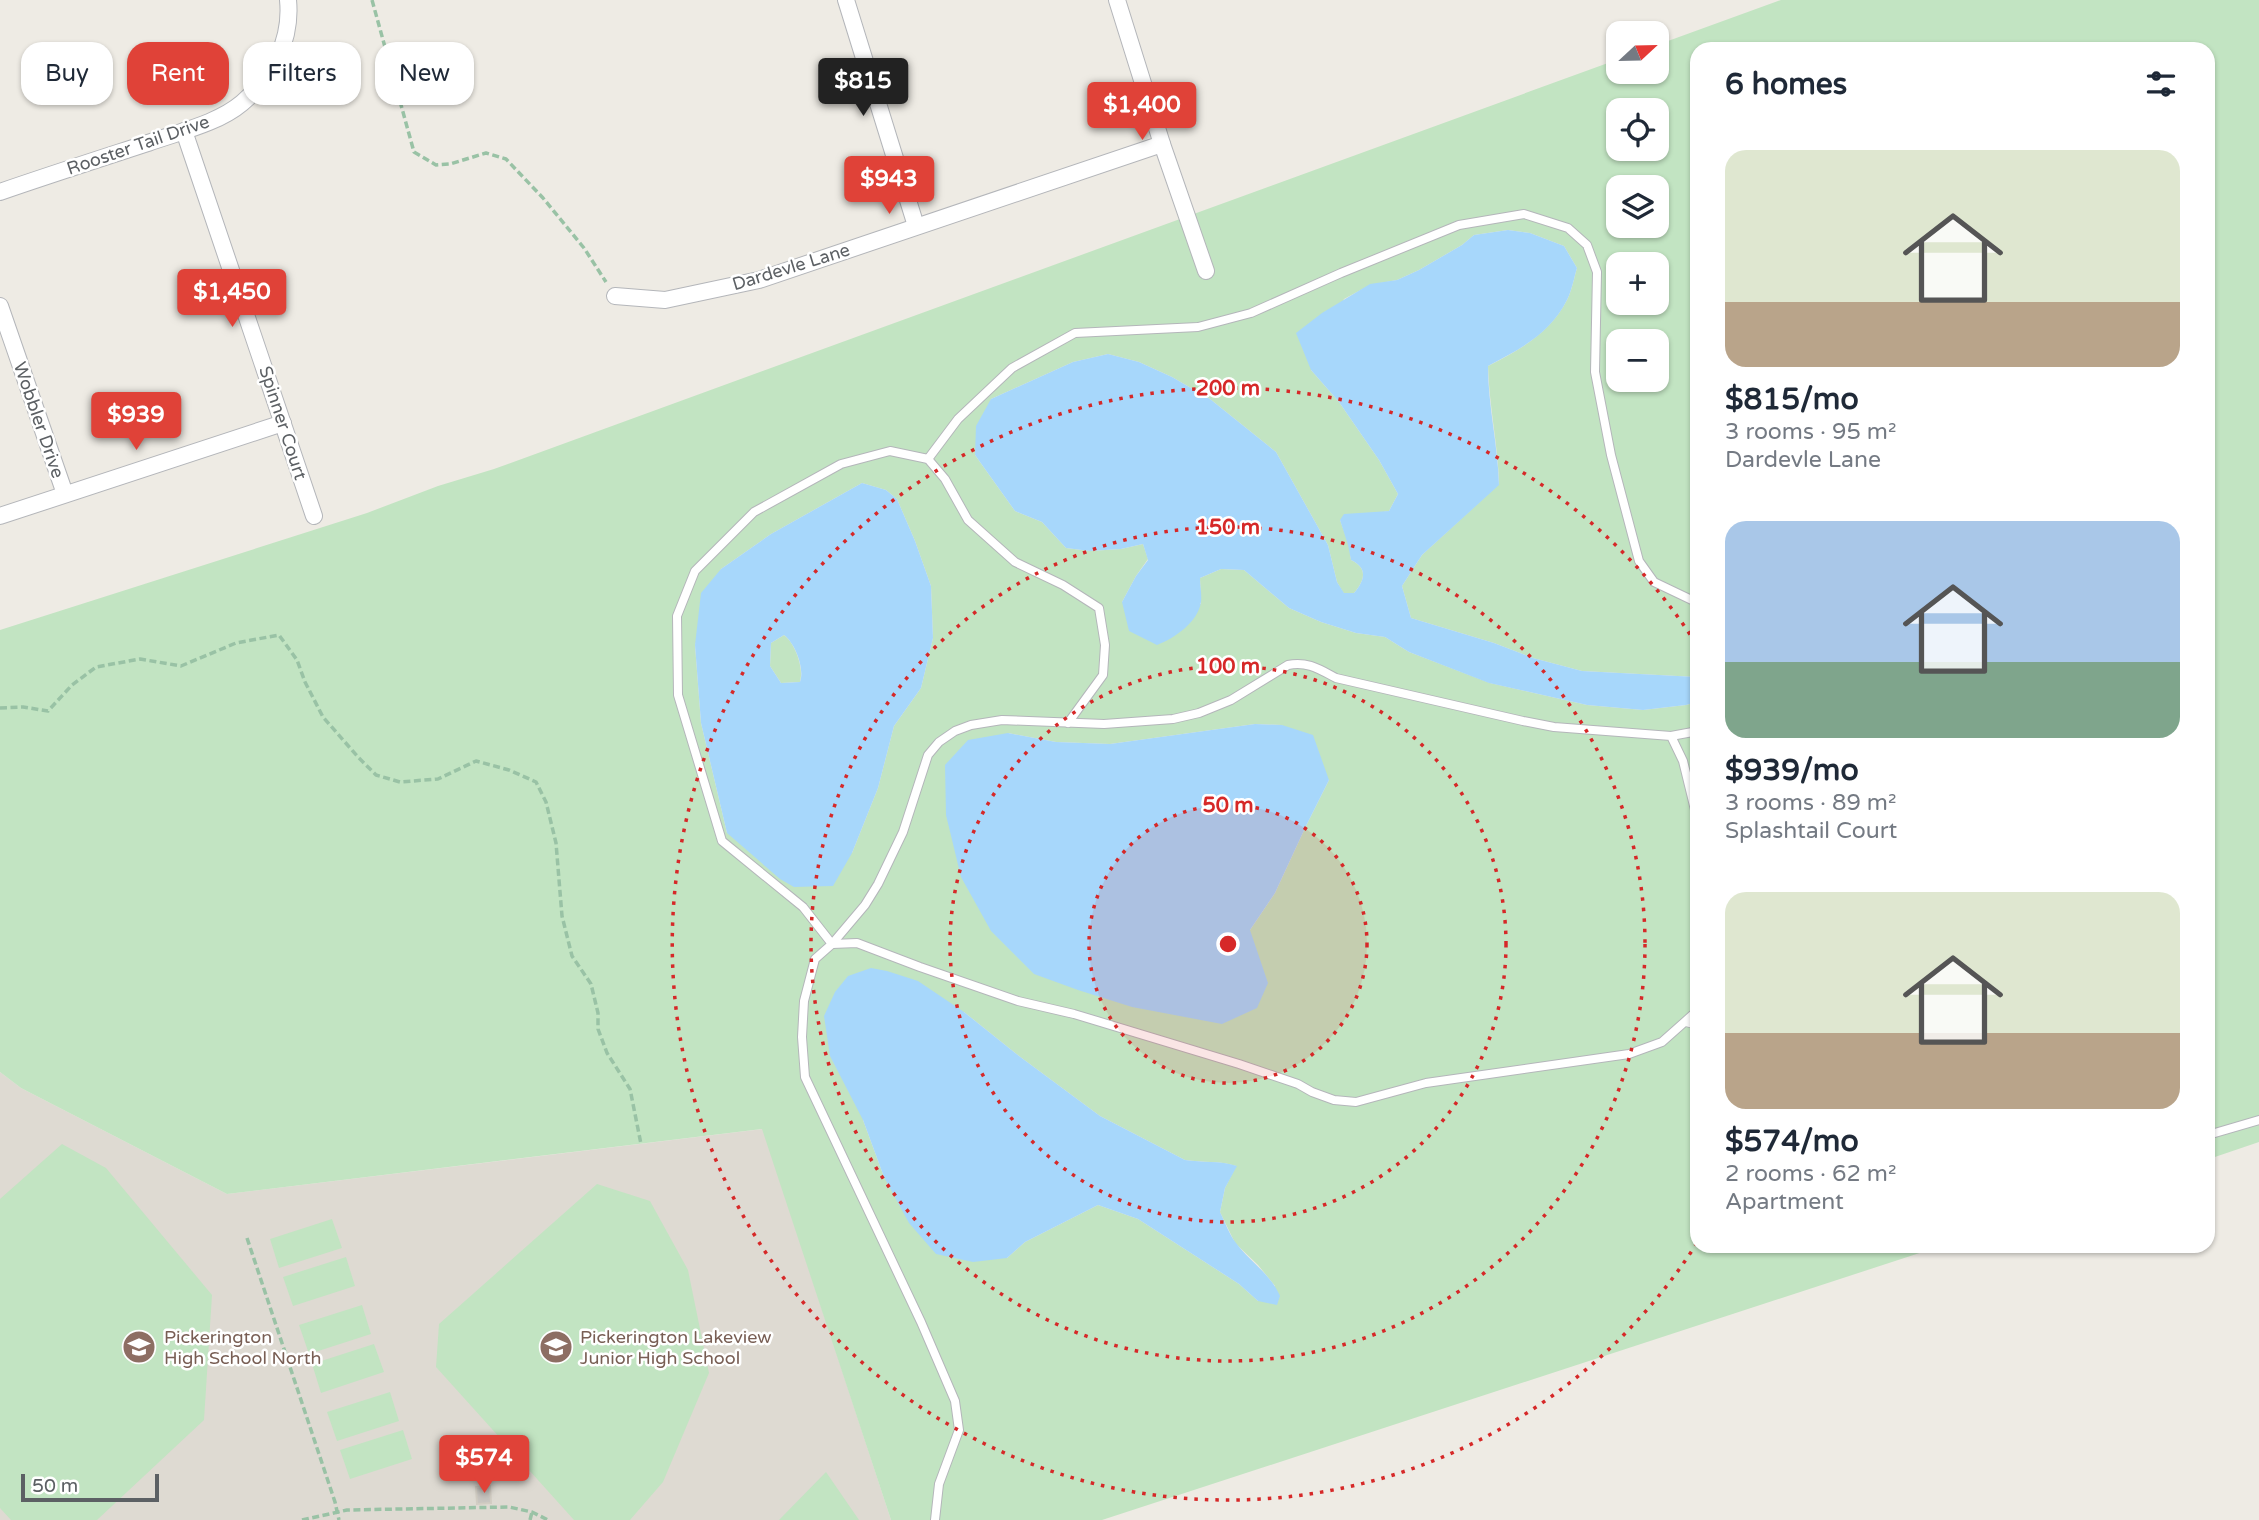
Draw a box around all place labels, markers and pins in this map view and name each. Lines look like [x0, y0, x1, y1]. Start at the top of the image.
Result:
pin: $815 [822, 58, 904, 118]
pin: $1,400 [1085, 82, 1199, 142]
pin: $943 [848, 156, 930, 216]
pin: $1,450 [175, 270, 289, 329]
pin: $939 [95, 392, 177, 452]
centre of rings [1216, 932, 1240, 956]
place label: Pickerington High School North [164, 1326, 321, 1369]
place label: Pickerington Lakeview Junior High School [580, 1326, 772, 1369]
school or university icon: Pickerington High School North [120, 1328, 158, 1366]
school or university icon: Pickerington Lakeview Junior High School [537, 1328, 575, 1366]
pin: $574 [443, 1436, 525, 1495]

